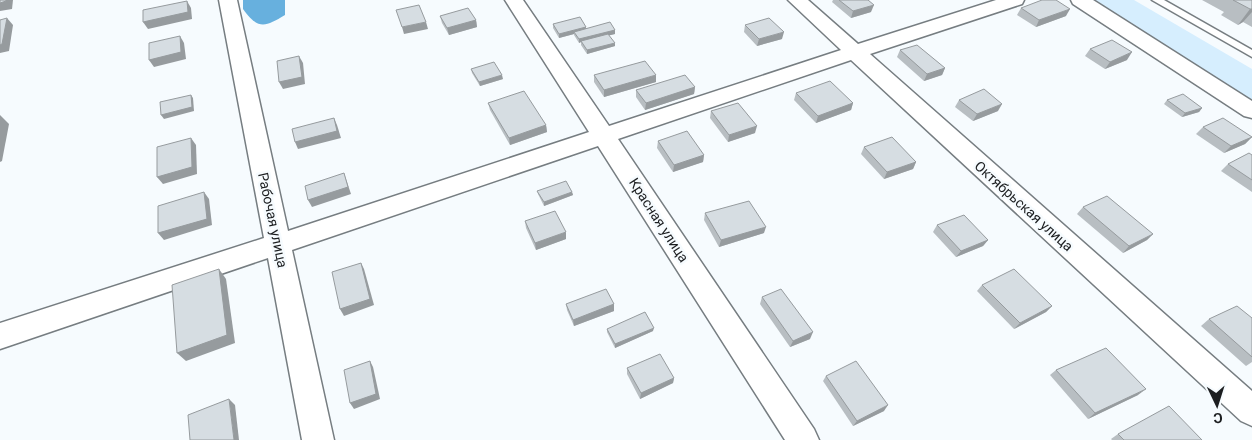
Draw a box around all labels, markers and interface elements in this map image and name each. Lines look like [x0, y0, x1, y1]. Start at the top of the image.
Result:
street label: Октябрьская улица [972, 158, 1076, 254]
street label: Рабочая улица [255, 171, 291, 269]
street label: Красная улица [626, 175, 692, 265]
north arrow [1192, 380, 1242, 430]
text: С [1213, 410, 1223, 426]

